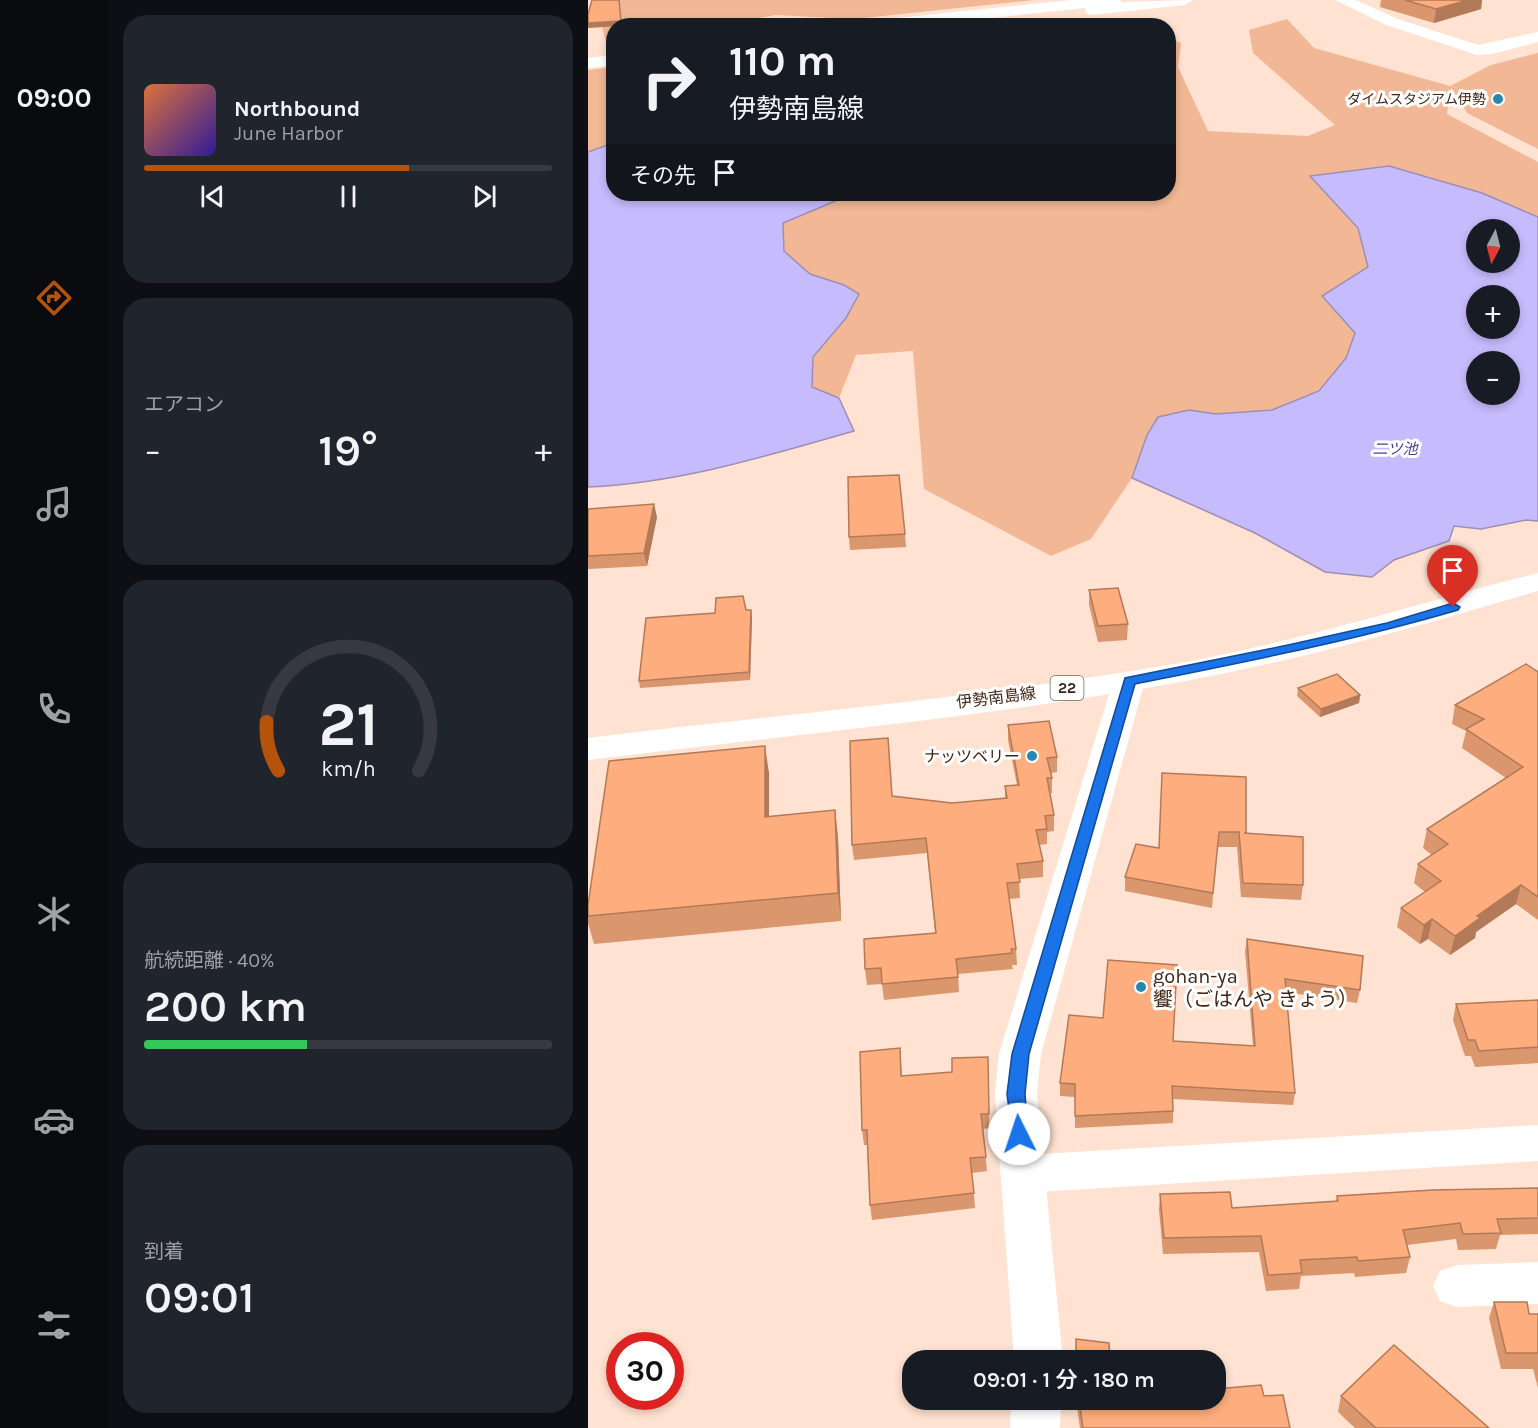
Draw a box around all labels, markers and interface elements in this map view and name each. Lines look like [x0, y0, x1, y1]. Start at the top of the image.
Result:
text: 110 m [729, 36, 836, 86]
icon: right [630, 42, 708, 120]
text: 09:00 [17, 82, 91, 114]
place label: ダイムスタジアム伊勢 [1347, 91, 1486, 108]
marker: ダイムスタジアム伊勢 [1491, 92, 1505, 106]
text: 伊勢南島線 [729, 93, 864, 125]
text: Northbound [234, 96, 360, 122]
text: June Harbor [234, 122, 343, 145]
icon: arrive [708, 156, 741, 189]
text: その先 [630, 163, 696, 189]
icon: previous [196, 180, 229, 213]
icon: pause [332, 180, 365, 213]
icon: next [468, 180, 501, 213]
north arrow [1466, 219, 1520, 273]
map controls [1466, 219, 1520, 405]
icon: directions [33, 277, 75, 319]
button: + [1466, 285, 1520, 339]
button: − [1466, 351, 1520, 405]
text: エアコン [144, 393, 224, 416]
text: 19° [318, 424, 378, 476]
text: − [144, 431, 161, 469]
text: + [535, 431, 552, 469]
water label: 二ツ池 [1372, 440, 1419, 458]
icon: music [33, 483, 75, 525]
pin [1427, 545, 1478, 607]
icon: arrive [1436, 554, 1469, 587]
road number: 22 [1050, 676, 1084, 700]
street label: 伊勢南島線 [955, 683, 1037, 712]
icon: phone [33, 688, 75, 730]
text: 21 [318, 688, 378, 761]
place label: ナッツベリー [924, 747, 1020, 766]
marker: ナッツベリー [1025, 749, 1039, 763]
text: km/h [321, 756, 375, 781]
icon: climate [33, 893, 75, 935]
text: 航続距離 · 40% [144, 949, 275, 972]
place label: gohan-ya 饗（ごはんや きょう） [1153, 965, 1358, 1011]
text: 200 km [144, 980, 307, 1032]
marker: gohan-ya 饗（ごはんや きょう） [1134, 980, 1148, 994]
icon: car [33, 1099, 75, 1141]
position arrow [987, 1102, 1051, 1166]
text: 到着 [144, 1240, 184, 1263]
text: 09:01 [144, 1271, 254, 1323]
icon: filters [33, 1304, 75, 1346]
speed limit sign: 30 [606, 1332, 684, 1410]
text: 09:01 · 1 分 · 180 m [973, 1367, 1155, 1393]

